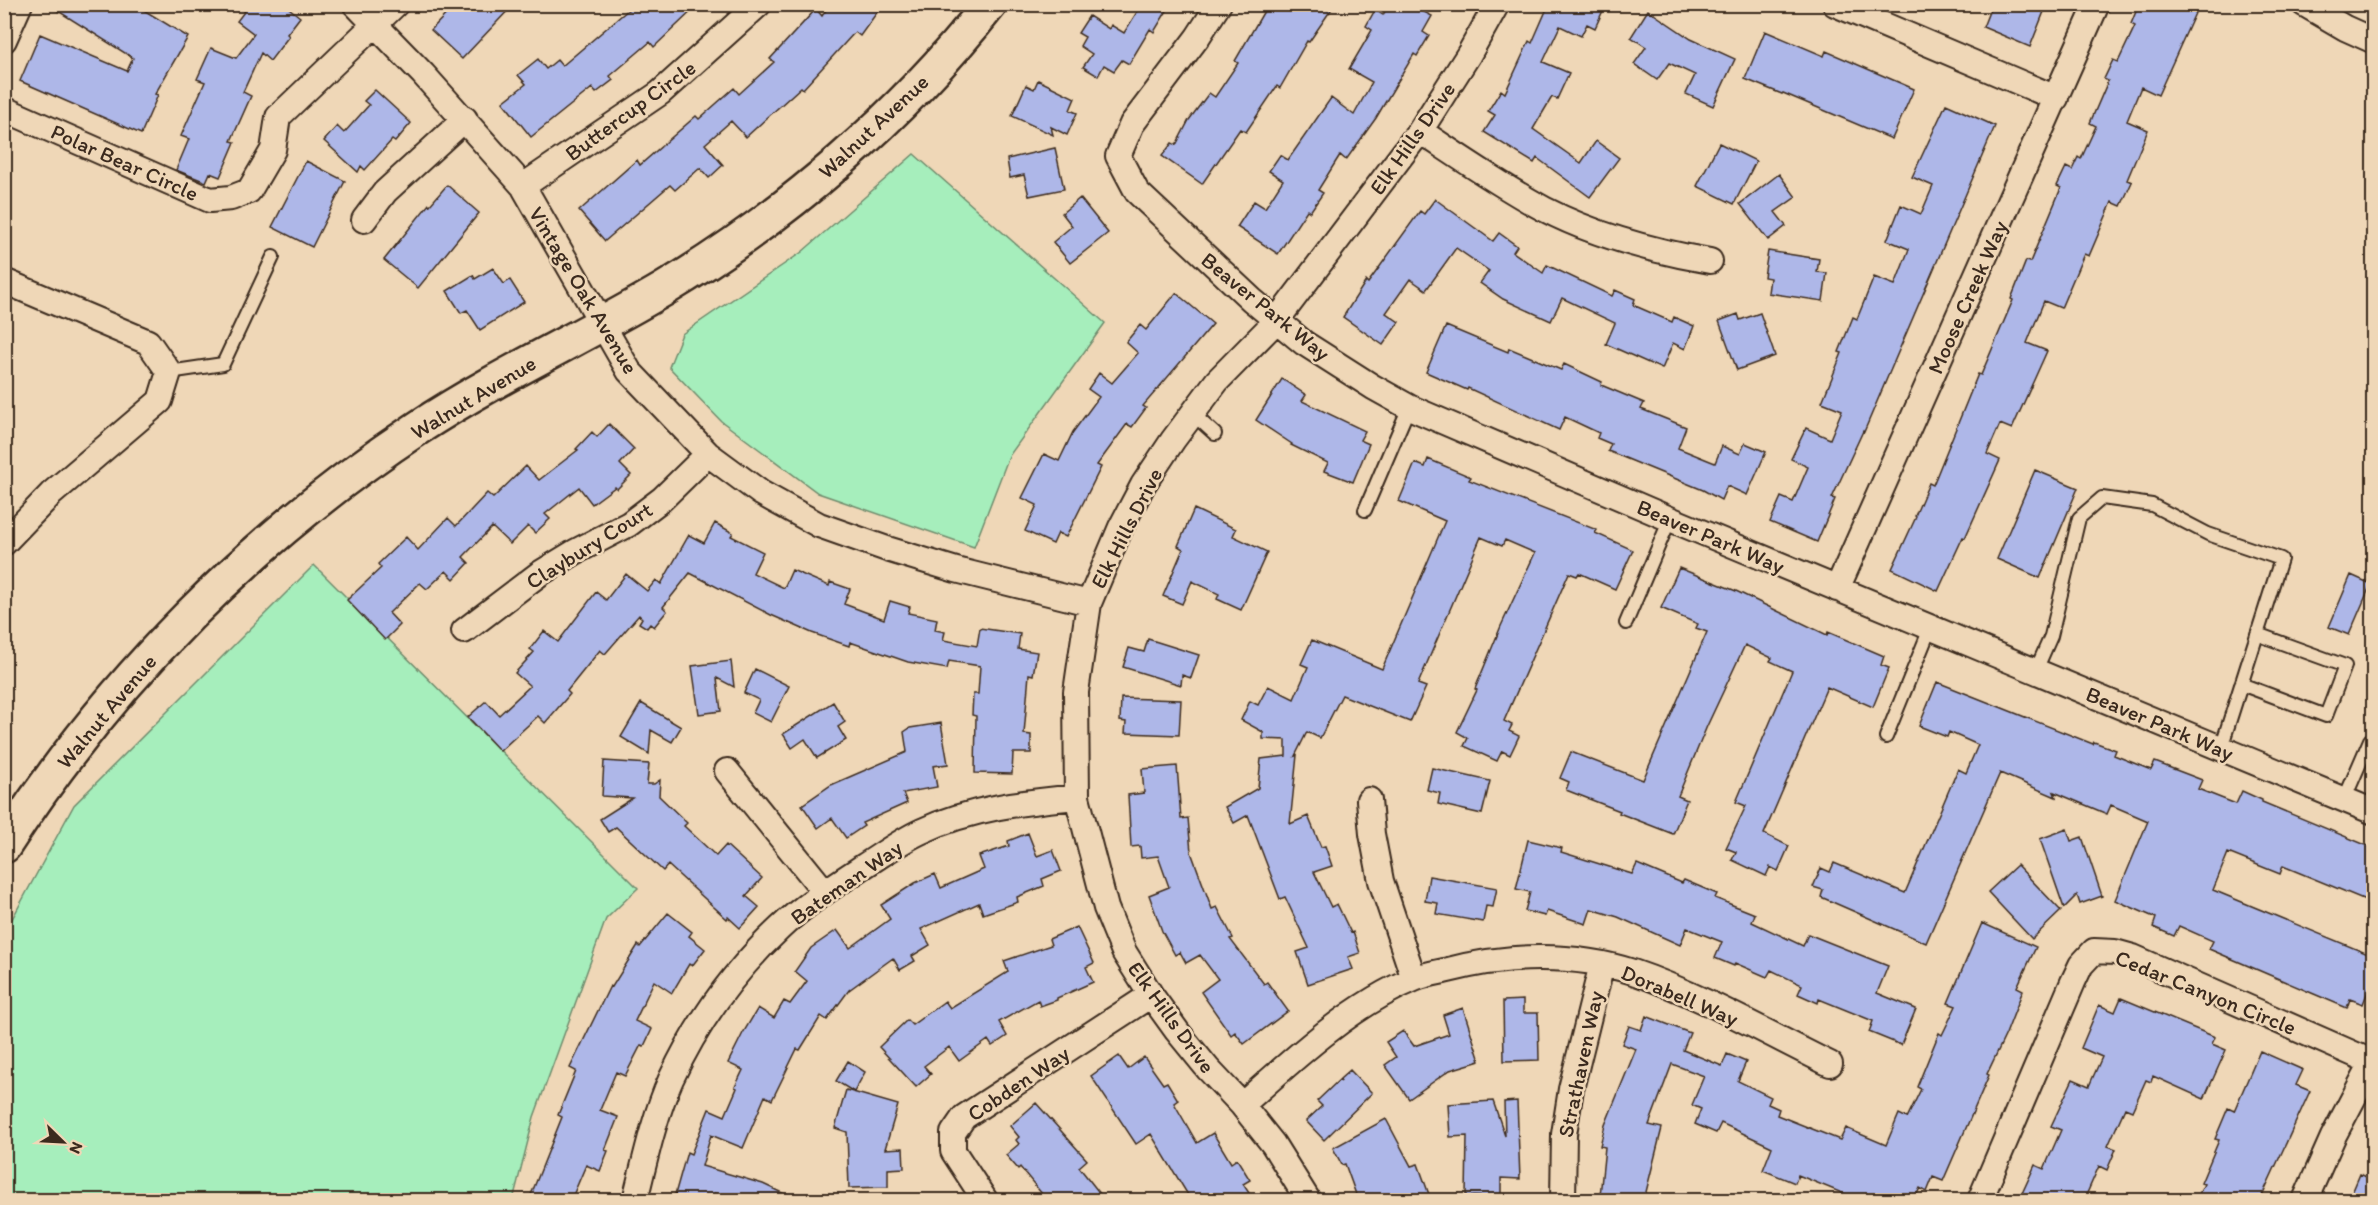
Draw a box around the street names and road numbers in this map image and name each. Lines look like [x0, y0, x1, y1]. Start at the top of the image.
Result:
street label: Buttercup Circle [560, 54, 701, 167]
street label: Walnut Avenue [812, 68, 934, 185]
street label: Elk Hills Drive [1364, 77, 1461, 200]
street label: Polar Bear Circle [47, 118, 203, 207]
street label: Vintage Oak Avenue [523, 202, 644, 379]
street label: Moose Creek Way [1921, 216, 2014, 378]
street label: Beaver Park Way [1196, 246, 1336, 367]
street label: Walnut Avenue [406, 349, 541, 445]
street label: Elk Hills Drive [1085, 464, 1168, 593]
street label: Beaver Park Way [1633, 493, 1789, 580]
street label: Claybury Court [521, 496, 658, 595]
street label: Walnut Avenue [51, 648, 162, 774]
street label: Beaver Park Way [2082, 680, 2238, 767]
street label: Bateman Way [785, 834, 908, 931]
street label: Cedar Canyon Circle [2111, 944, 2300, 1041]
street label: Elk Hills Drive [1122, 956, 1221, 1078]
street label: Dorabell Way [1617, 959, 1743, 1033]
street label: Strathaven Way [1552, 988, 1609, 1140]
street label: Cobden Way [962, 1039, 1075, 1127]

